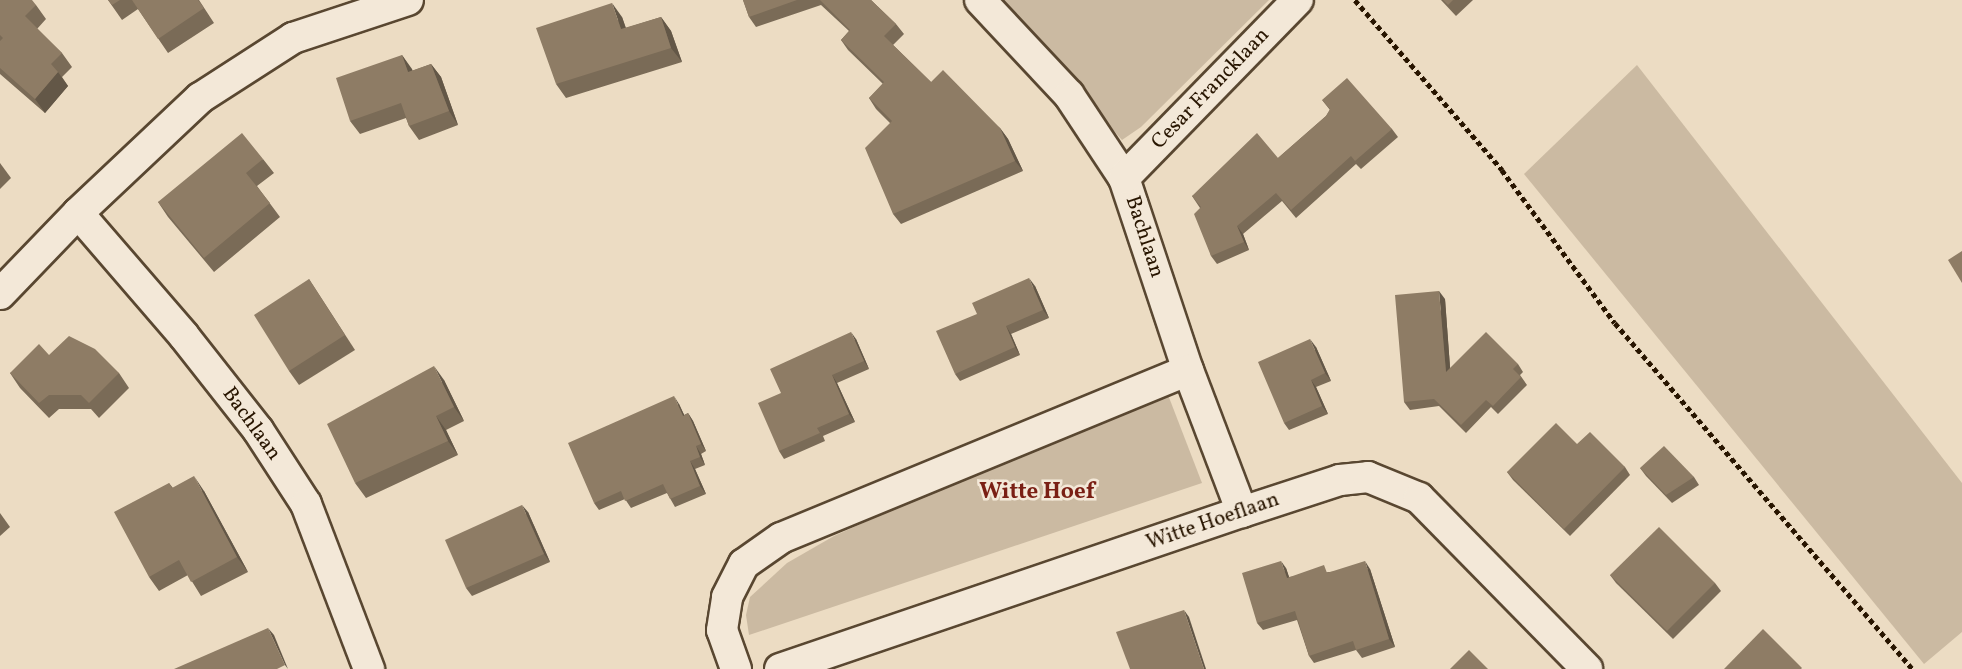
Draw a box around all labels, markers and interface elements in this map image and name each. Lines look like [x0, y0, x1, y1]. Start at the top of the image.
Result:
street label: Cesar Francklaan [1147, 23, 1275, 155]
street label: Bachlaan [1119, 193, 1169, 281]
street label: Bachlaan [216, 382, 286, 466]
district label: Witte Hoef [979, 478, 1095, 506]
street label: Witte Hoeflaan [1143, 488, 1283, 556]

